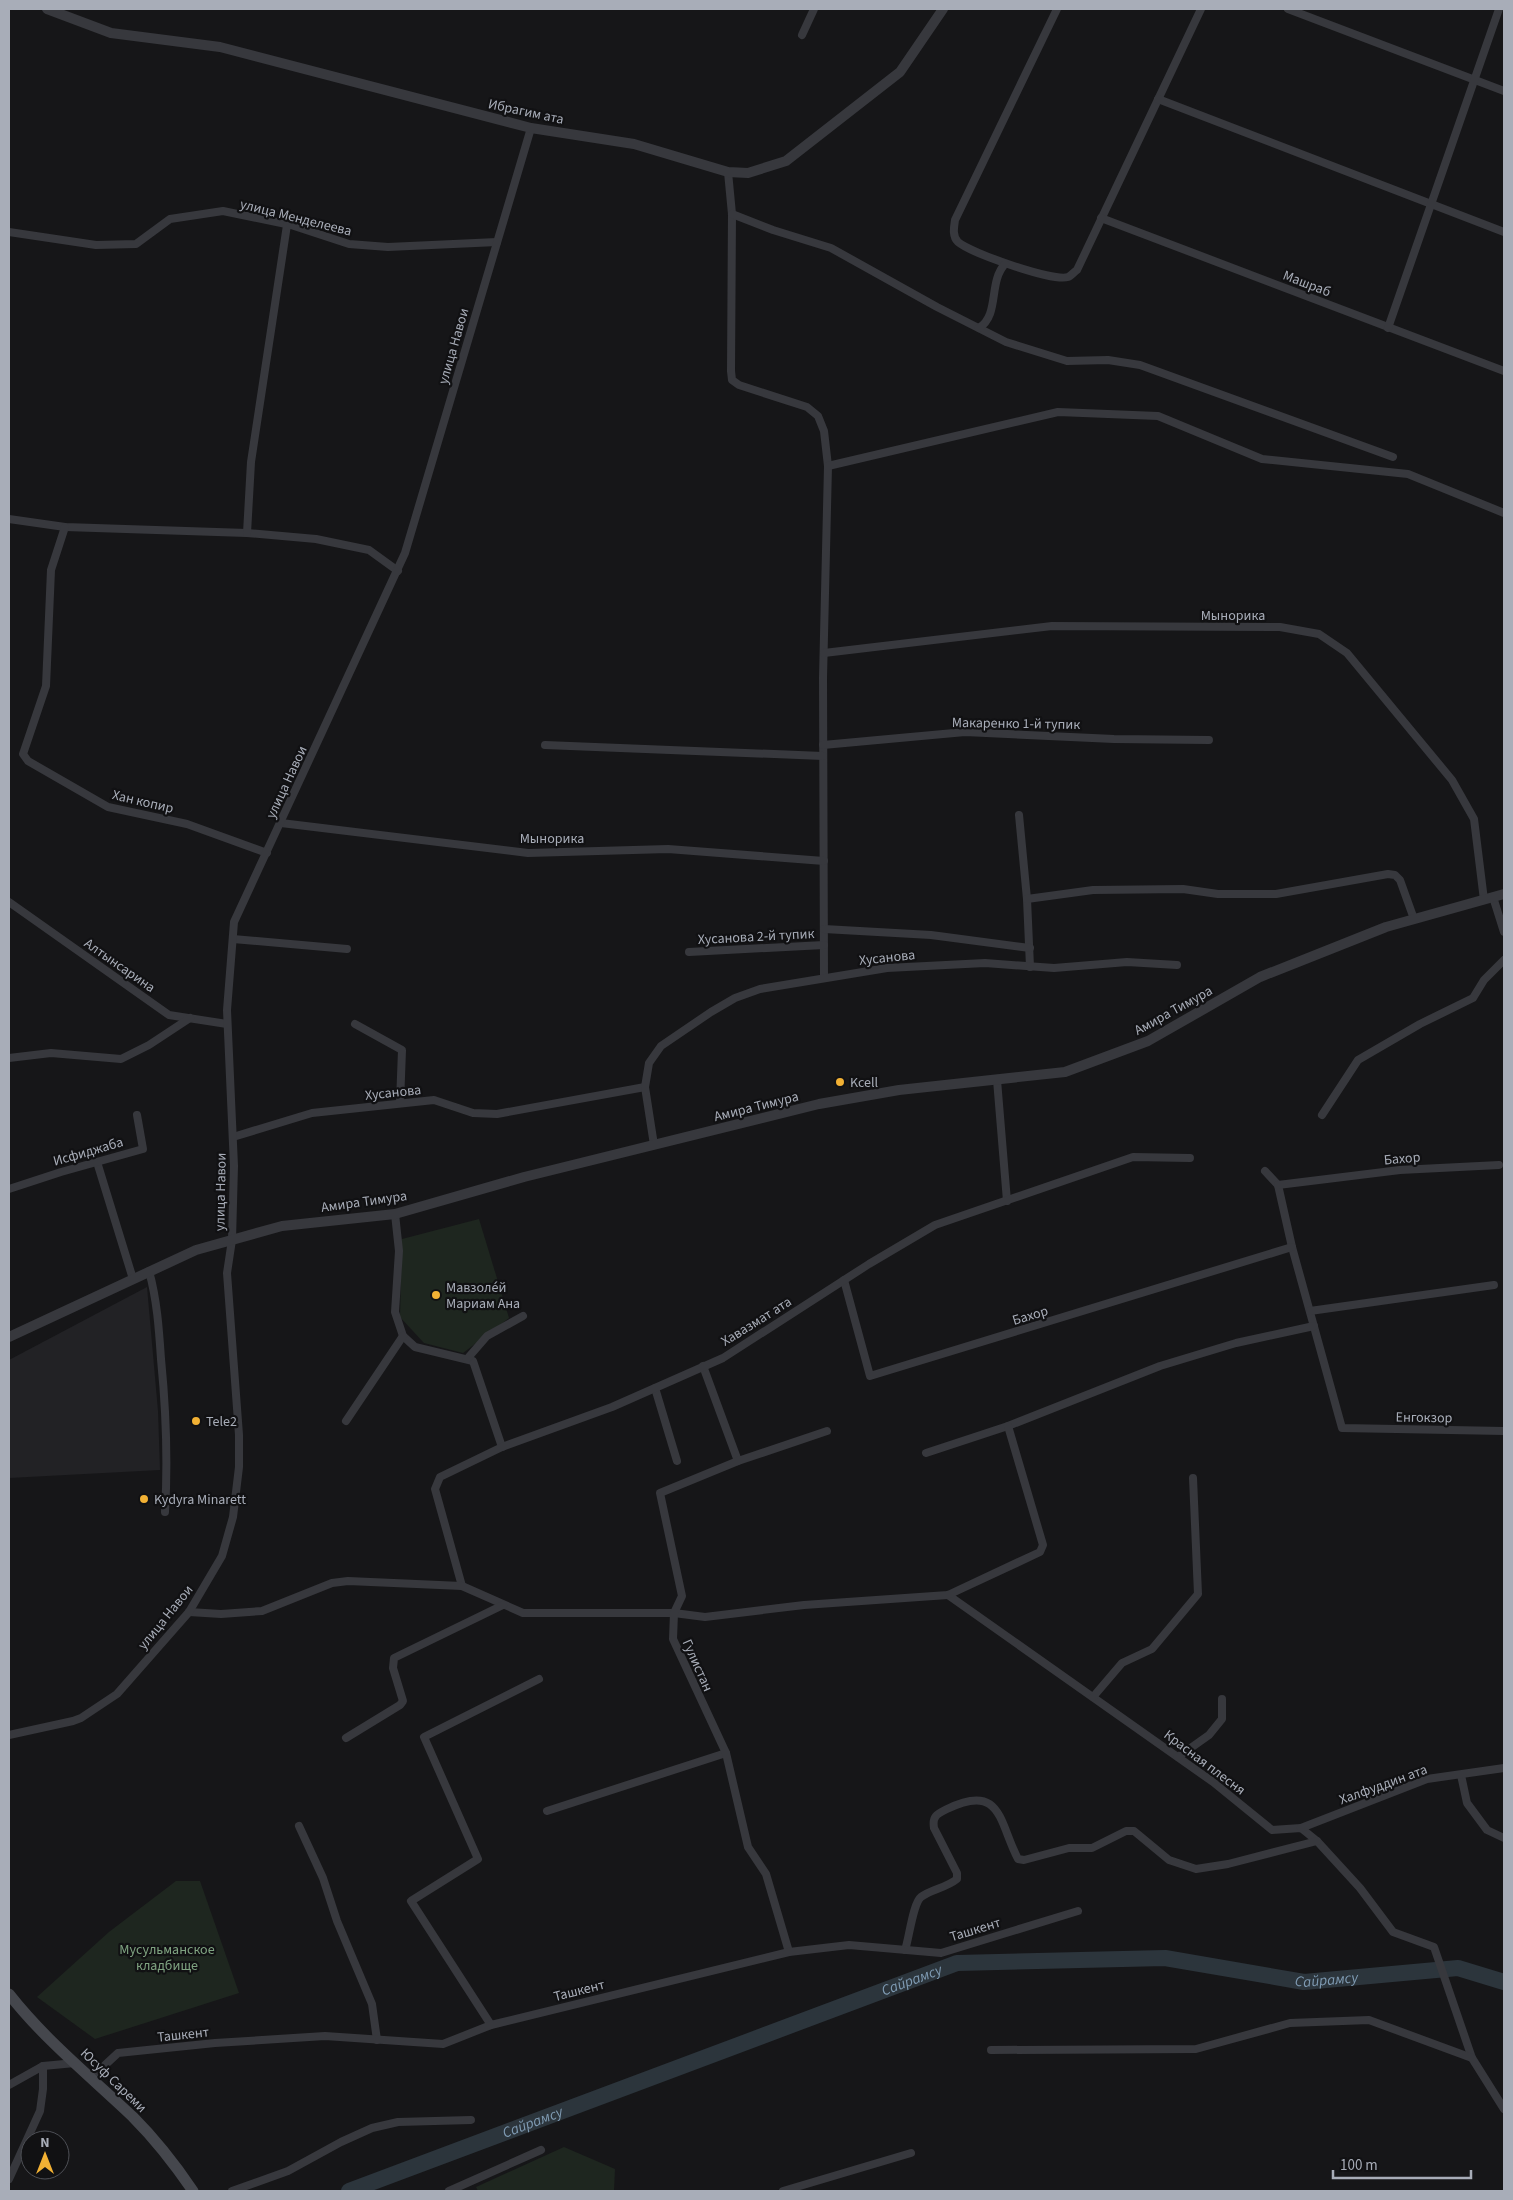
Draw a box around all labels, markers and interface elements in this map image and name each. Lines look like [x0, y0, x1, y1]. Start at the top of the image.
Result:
street label: Ибрагим ата [486, 94, 565, 130]
street label: улица Менделеева [238, 194, 354, 242]
street label: Машраб [1280, 266, 1334, 302]
street label: улица Навои [434, 306, 474, 387]
street label: Мынорика [1201, 606, 1265, 626]
street label: Макаренко 1-й тупик [952, 713, 1080, 735]
street label: улица Навои [261, 743, 313, 822]
street label: Хан копир [110, 785, 176, 819]
street label: Мынорика [520, 829, 584, 849]
street label: Хусанова 2-й тупик [697, 924, 815, 950]
street label: Алтынсарина [80, 934, 159, 998]
street label: Хусанова [858, 945, 916, 971]
street label: Амира Тимура [1131, 981, 1216, 1041]
place label: Kcell [850, 1073, 879, 1093]
marker: Kcell [834, 1076, 846, 1088]
street label: Хусанова [364, 1080, 422, 1106]
street label: Амира Тимура [712, 1087, 801, 1127]
street label: Исфиджаба [51, 1132, 126, 1172]
street label: Бахор [1383, 1147, 1421, 1171]
street label: улица Навои [210, 1153, 232, 1231]
street label: Амира Тимура [320, 1186, 408, 1218]
place label: Мавзоле́й Мариам Ана [446, 1278, 520, 1314]
marker: Мавзоле́й Мариам Ана [430, 1289, 442, 1301]
street label: Хавазмат ата [717, 1292, 796, 1351]
street label: Бахор [1010, 1301, 1051, 1331]
street label: Енгокзор [1395, 1408, 1453, 1428]
place label: Tele2 [206, 1412, 237, 1432]
marker: Tele2 [190, 1415, 202, 1427]
place label: Kydyra Minarett [154, 1490, 246, 1510]
marker: Kydyra Minarett [138, 1493, 150, 1505]
street label: улица Навои [133, 1581, 198, 1654]
street label: Гулистан [677, 1636, 717, 1695]
street label: Красная плесня [1159, 1725, 1249, 1800]
street label: Халфуддин ата [1337, 1760, 1430, 1810]
street label: Ташкент [948, 1913, 1004, 1947]
park label: Мусульманское кладбище [119, 1940, 215, 1976]
water label: Сайрамсу [879, 1959, 946, 2001]
water label: Сайрамсу [1293, 1967, 1360, 1993]
street label: Ташкент [552, 1975, 607, 2007]
street label: Ташкент [156, 2022, 211, 2048]
street label: Юсуф Сареми [76, 2044, 151, 2118]
water label: Сайрамсу [499, 2101, 567, 2144]
north arrow [20, 2130, 70, 2180]
text: N [40, 2133, 50, 2153]
scale bar [1333, 2148, 1470, 2180]
text: 100 m [1340, 2155, 1378, 2176]

